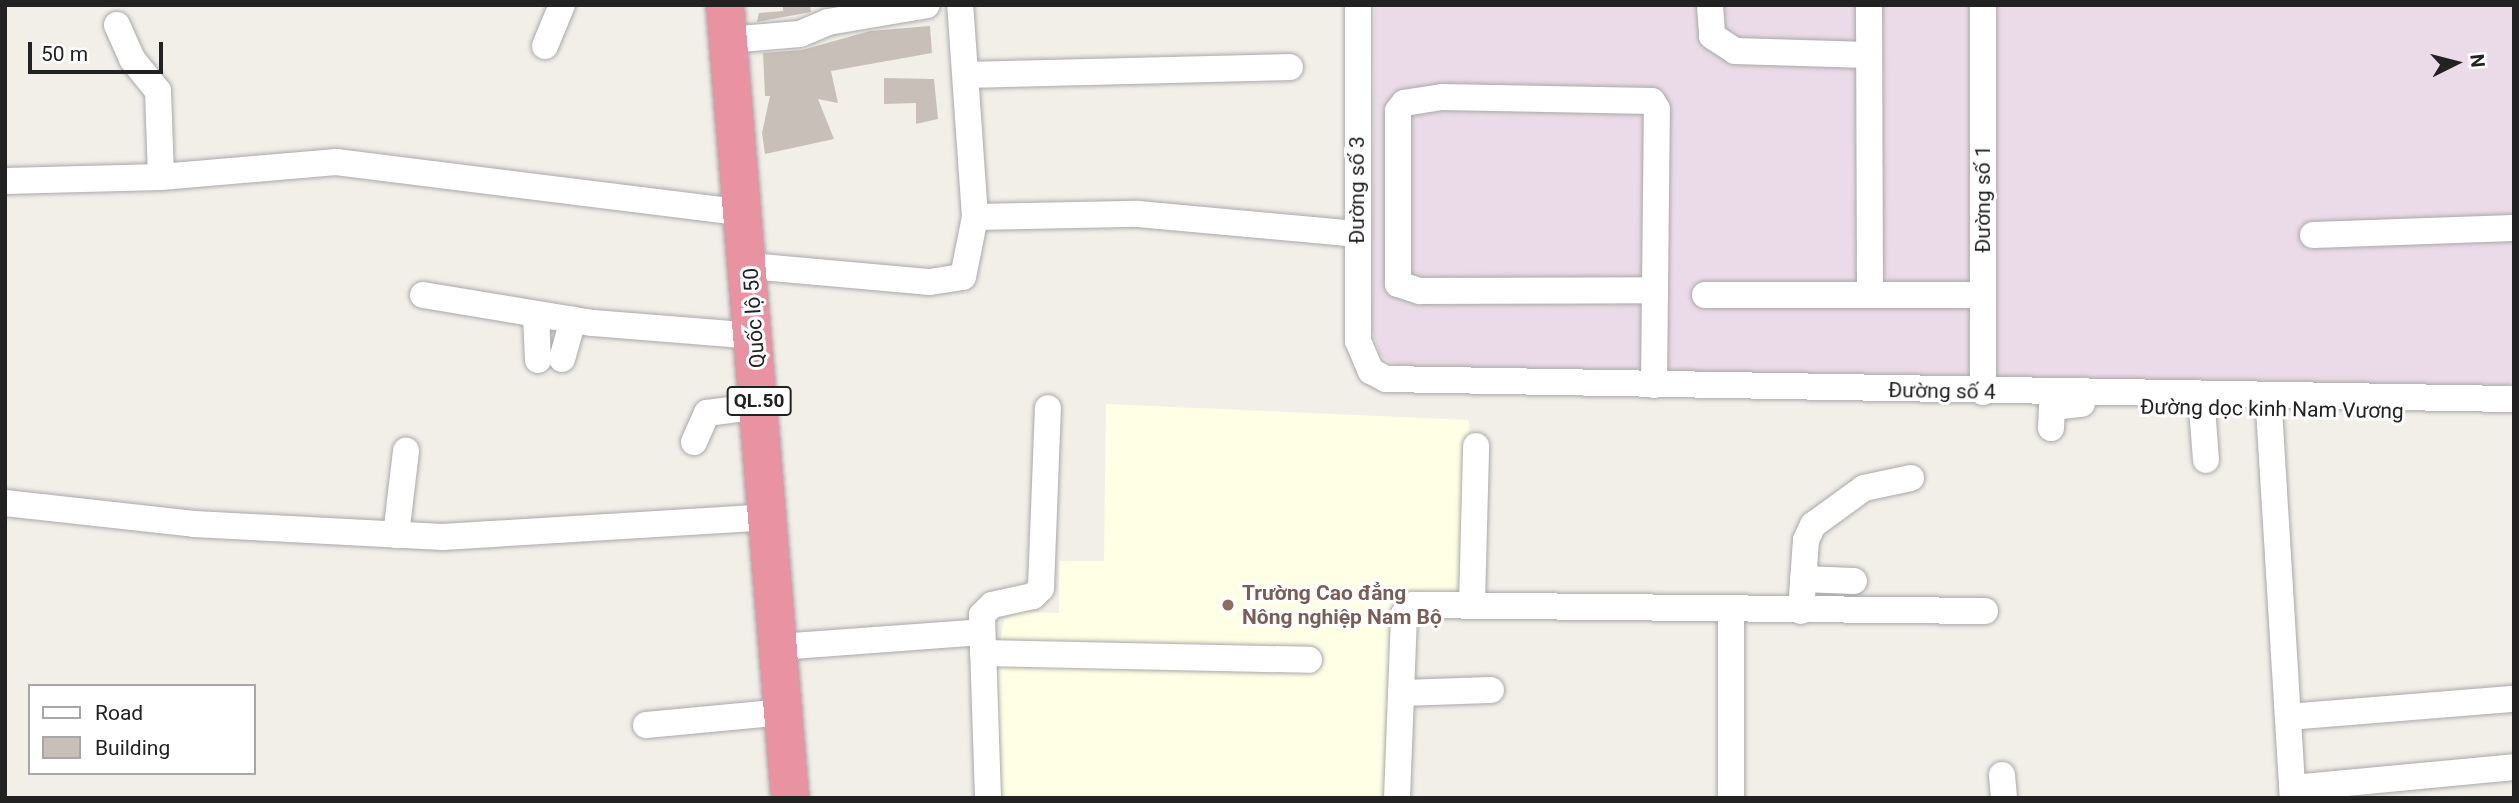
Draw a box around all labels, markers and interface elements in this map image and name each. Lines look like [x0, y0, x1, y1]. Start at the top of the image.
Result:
scale bar [32, 28, 166, 72]
north arrow [2421, 28, 2491, 98]
text: 50 m [41, 42, 88, 66]
text: N [2465, 53, 2490, 69]
street label: Đường số 3 [1344, 136, 1370, 244]
street label: Đường số 1 [1970, 145, 1996, 253]
street label: Quốc lộ 50 [738, 267, 770, 369]
street label: Đường số 4 [1888, 377, 1996, 405]
road number: QL.50 [726, 386, 792, 416]
street label: Đường dọc kinh Nam Vương [2140, 394, 2404, 424]
place label: Trường Cao đẳng Nông nghiệp Nam Bộ [1242, 580, 1442, 630]
marker: Trường Cao đẳng Nông nghiệp Nam Bộ [1220, 597, 1236, 613]
legend [28, 684, 256, 775]
text: Road [95, 701, 143, 725]
text: Building [95, 736, 170, 760]

